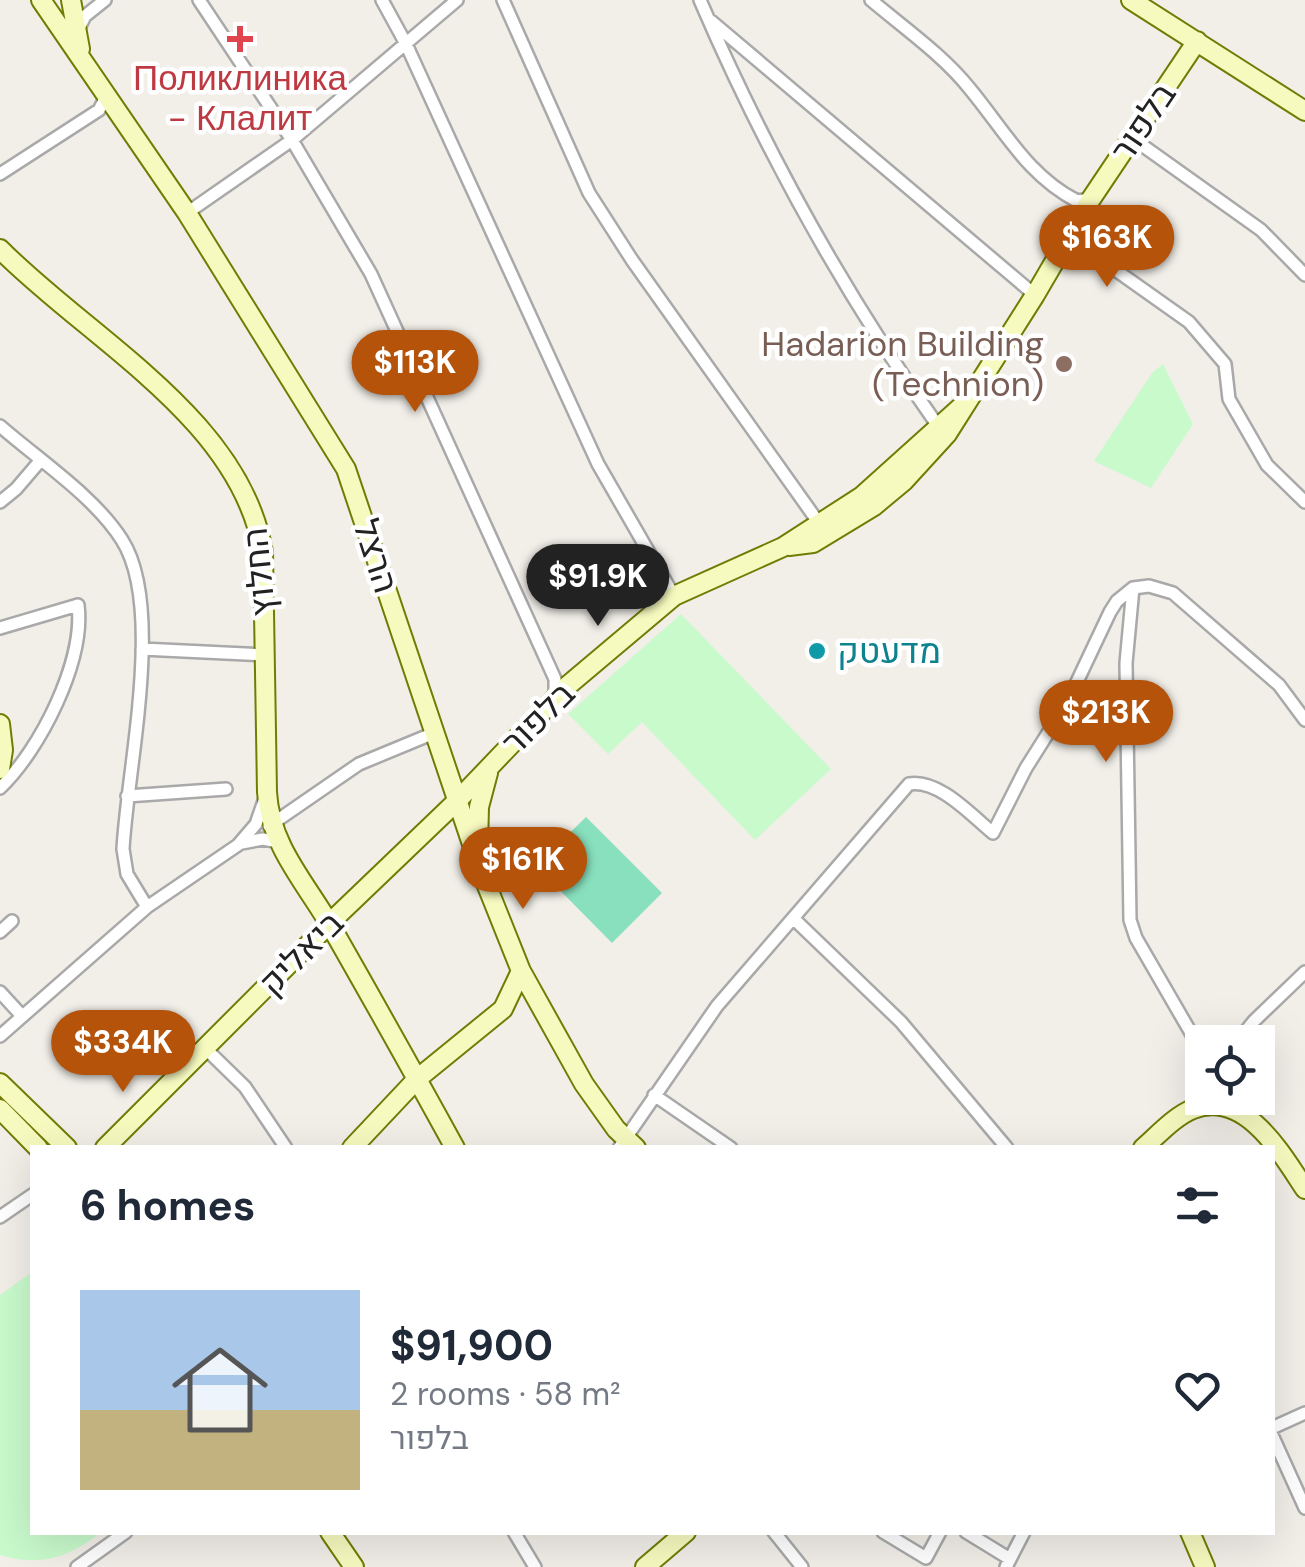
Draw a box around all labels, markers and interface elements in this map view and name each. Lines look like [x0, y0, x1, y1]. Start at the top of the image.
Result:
marker: Поликлиника - Клалит [227, 26, 253, 52]
place label: Поликлиника - Клалит [133, 55, 347, 141]
street label: בלפור [1100, 74, 1186, 170]
pin: $163K [1037, 205, 1177, 290]
text: $163K [1061, 216, 1153, 258]
place label: Hadarion Building (Technion) [761, 321, 1044, 407]
pin: $113K [345, 330, 485, 415]
text: $113K [374, 341, 456, 383]
marker: Hadarion Building (Technion) [1053, 353, 1075, 375]
street label: הרצל [343, 513, 409, 599]
street label: החלוץ [231, 525, 287, 619]
pin: $91.9K [517, 544, 679, 629]
text: $91.9K [548, 555, 648, 597]
place label: מדעטק [837, 628, 941, 674]
marker: מדעטק [806, 640, 828, 662]
street label: בלפור [491, 671, 585, 765]
pin: $213K [1036, 680, 1176, 765]
text: $213K [1061, 691, 1151, 733]
pin: $161K [453, 827, 593, 912]
text: $161K [481, 838, 565, 880]
street label: ביאליק [249, 901, 353, 1005]
pin: $334K [53, 1010, 193, 1095]
text: $334K [73, 1021, 173, 1063]
map controls [1185, 1025, 1275, 1115]
button: locate [1185, 1025, 1275, 1115]
text: 6 homes [80, 1178, 255, 1233]
icon: filters [1170, 1178, 1225, 1233]
text: $91,900 [390, 1318, 553, 1373]
icon: home [160, 1330, 280, 1450]
icon: heart [1170, 1363, 1225, 1418]
text: 2 rooms · 58 m² [390, 1373, 621, 1415]
text: בלפור [390, 1417, 469, 1459]

